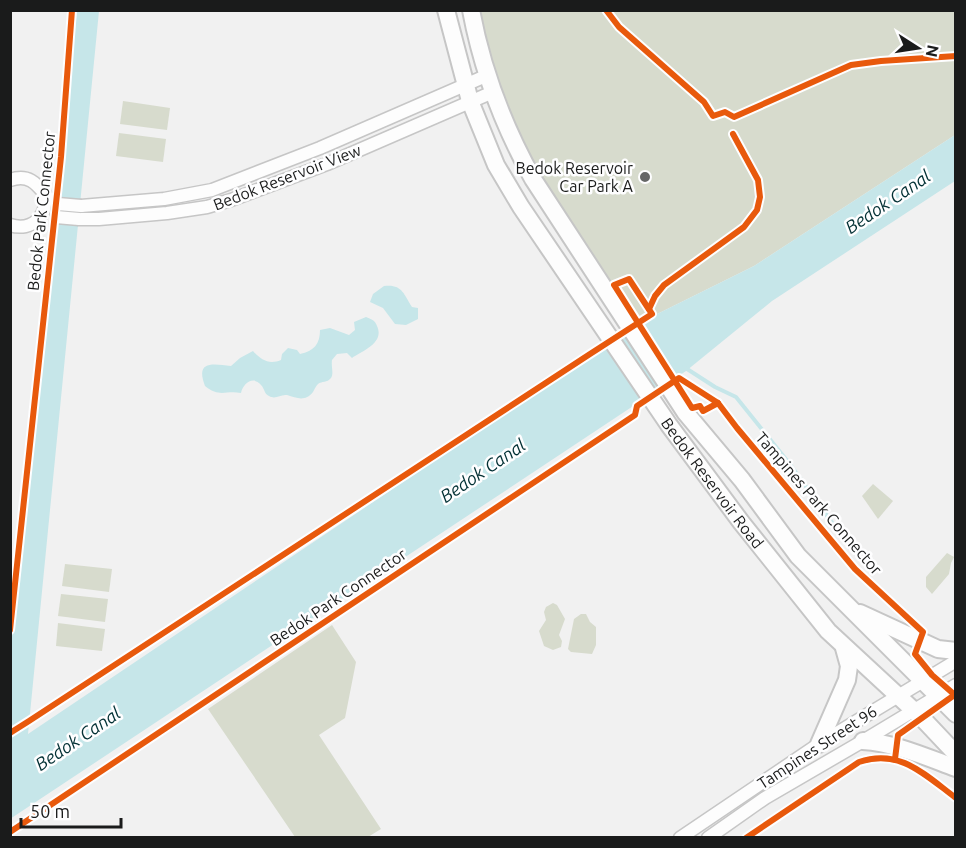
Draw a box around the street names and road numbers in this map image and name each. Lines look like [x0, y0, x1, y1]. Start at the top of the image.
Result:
street label: Bedok Park Connector [24, 130, 58, 292]
street label: Bedok Reservoir View [210, 140, 364, 214]
street label: Bedok Reservoir Road [658, 414, 767, 552]
street label: Tampines Park Connector [752, 428, 886, 578]
street label: Bedok Park Connector [267, 545, 409, 649]
street label: Tampines Street 96 [754, 702, 880, 792]

